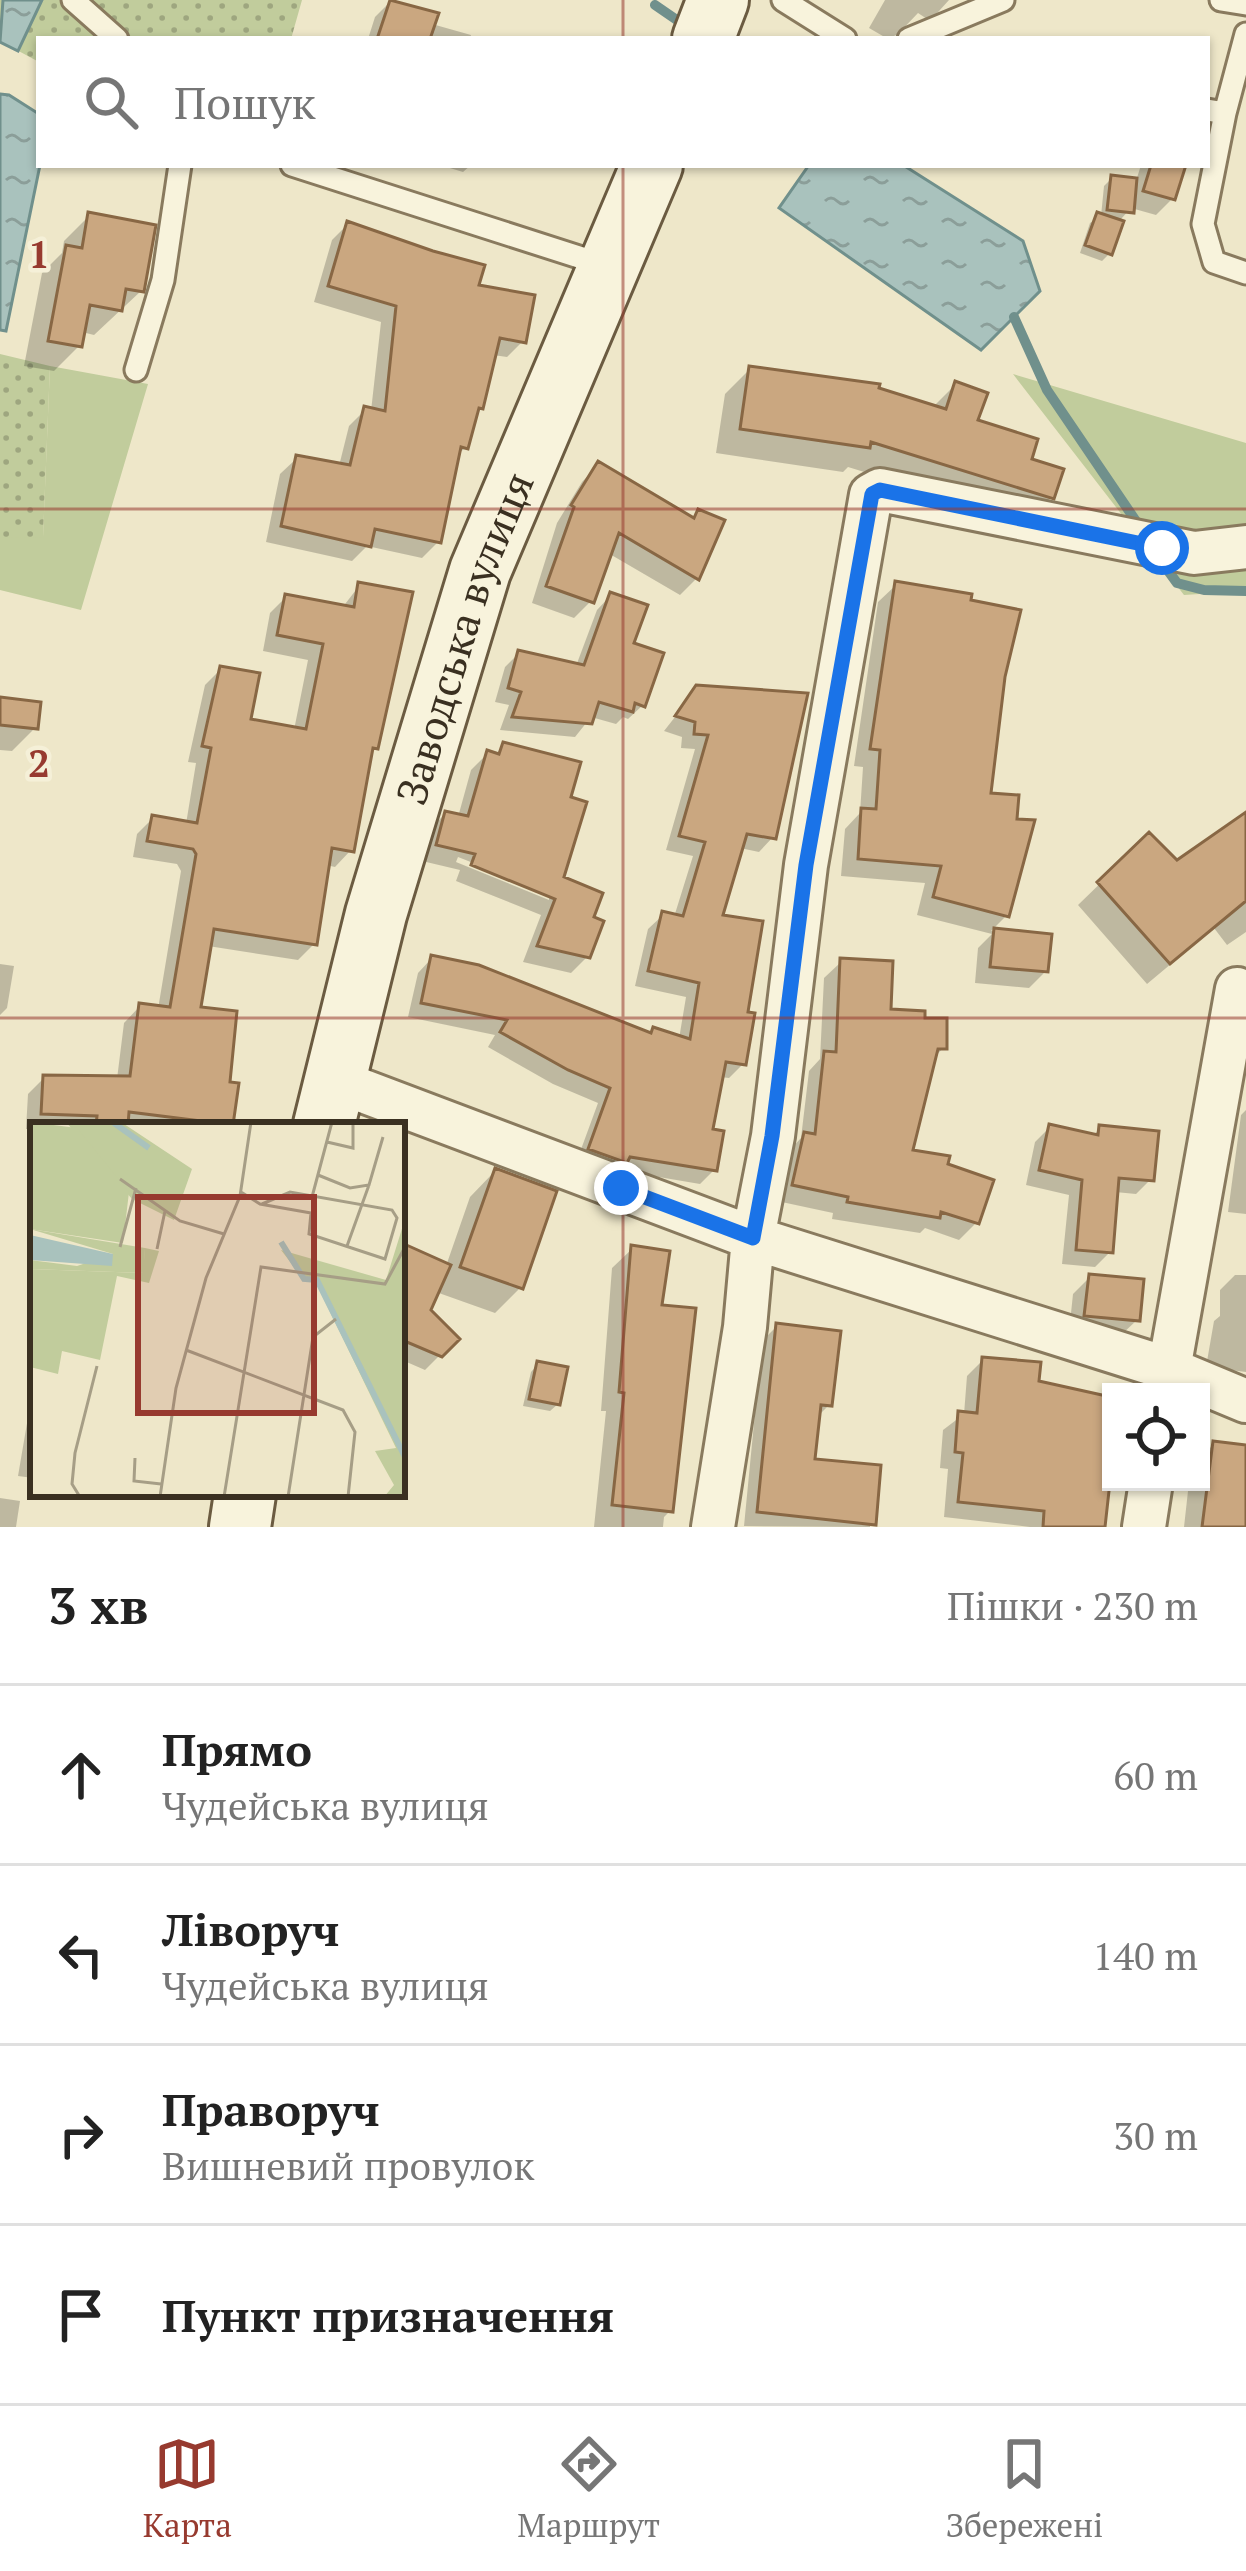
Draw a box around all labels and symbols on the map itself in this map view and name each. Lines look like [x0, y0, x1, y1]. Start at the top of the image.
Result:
text: 1 [28, 227, 50, 279]
street label: Заводська вулиця [382, 463, 546, 811]
route start [1135, 521, 1189, 575]
text: 2 [28, 736, 50, 788]
inset map [30, 1122, 405, 1497]
route end [594, 1161, 648, 1215]

